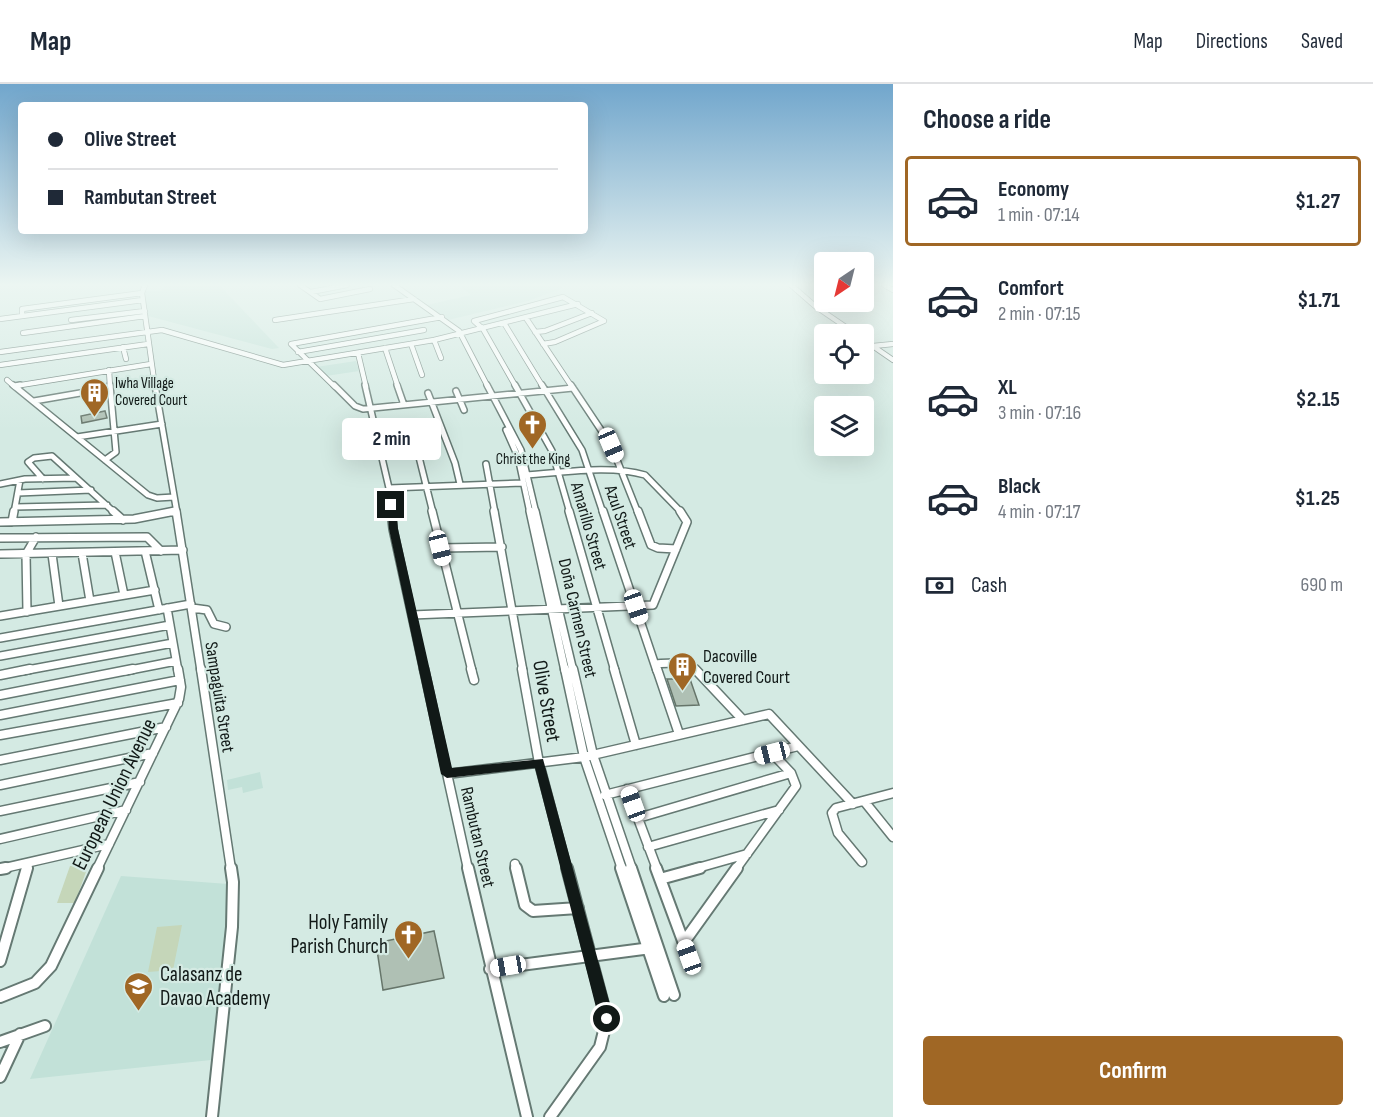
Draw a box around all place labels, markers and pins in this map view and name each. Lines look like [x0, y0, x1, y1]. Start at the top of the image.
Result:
place label: Iwha Village Covered Court [115, 374, 188, 410]
building icon: Iwha Village Covered Court [78, 376, 110, 418]
church icon: Christ the King [517, 408, 549, 450]
place label: Christ the King [496, 450, 570, 469]
place label: Dacoville Covered Court [703, 646, 790, 688]
building icon: Dacoville Covered Court [666, 650, 698, 692]
place label: Holy Family Parish Church [290, 910, 388, 959]
church icon: Holy Family Parish Church [393, 918, 425, 960]
place label: Calasanz de Davao Academy [160, 962, 270, 1011]
school or university icon: Calasanz de Davao Academy [123, 970, 155, 1012]

